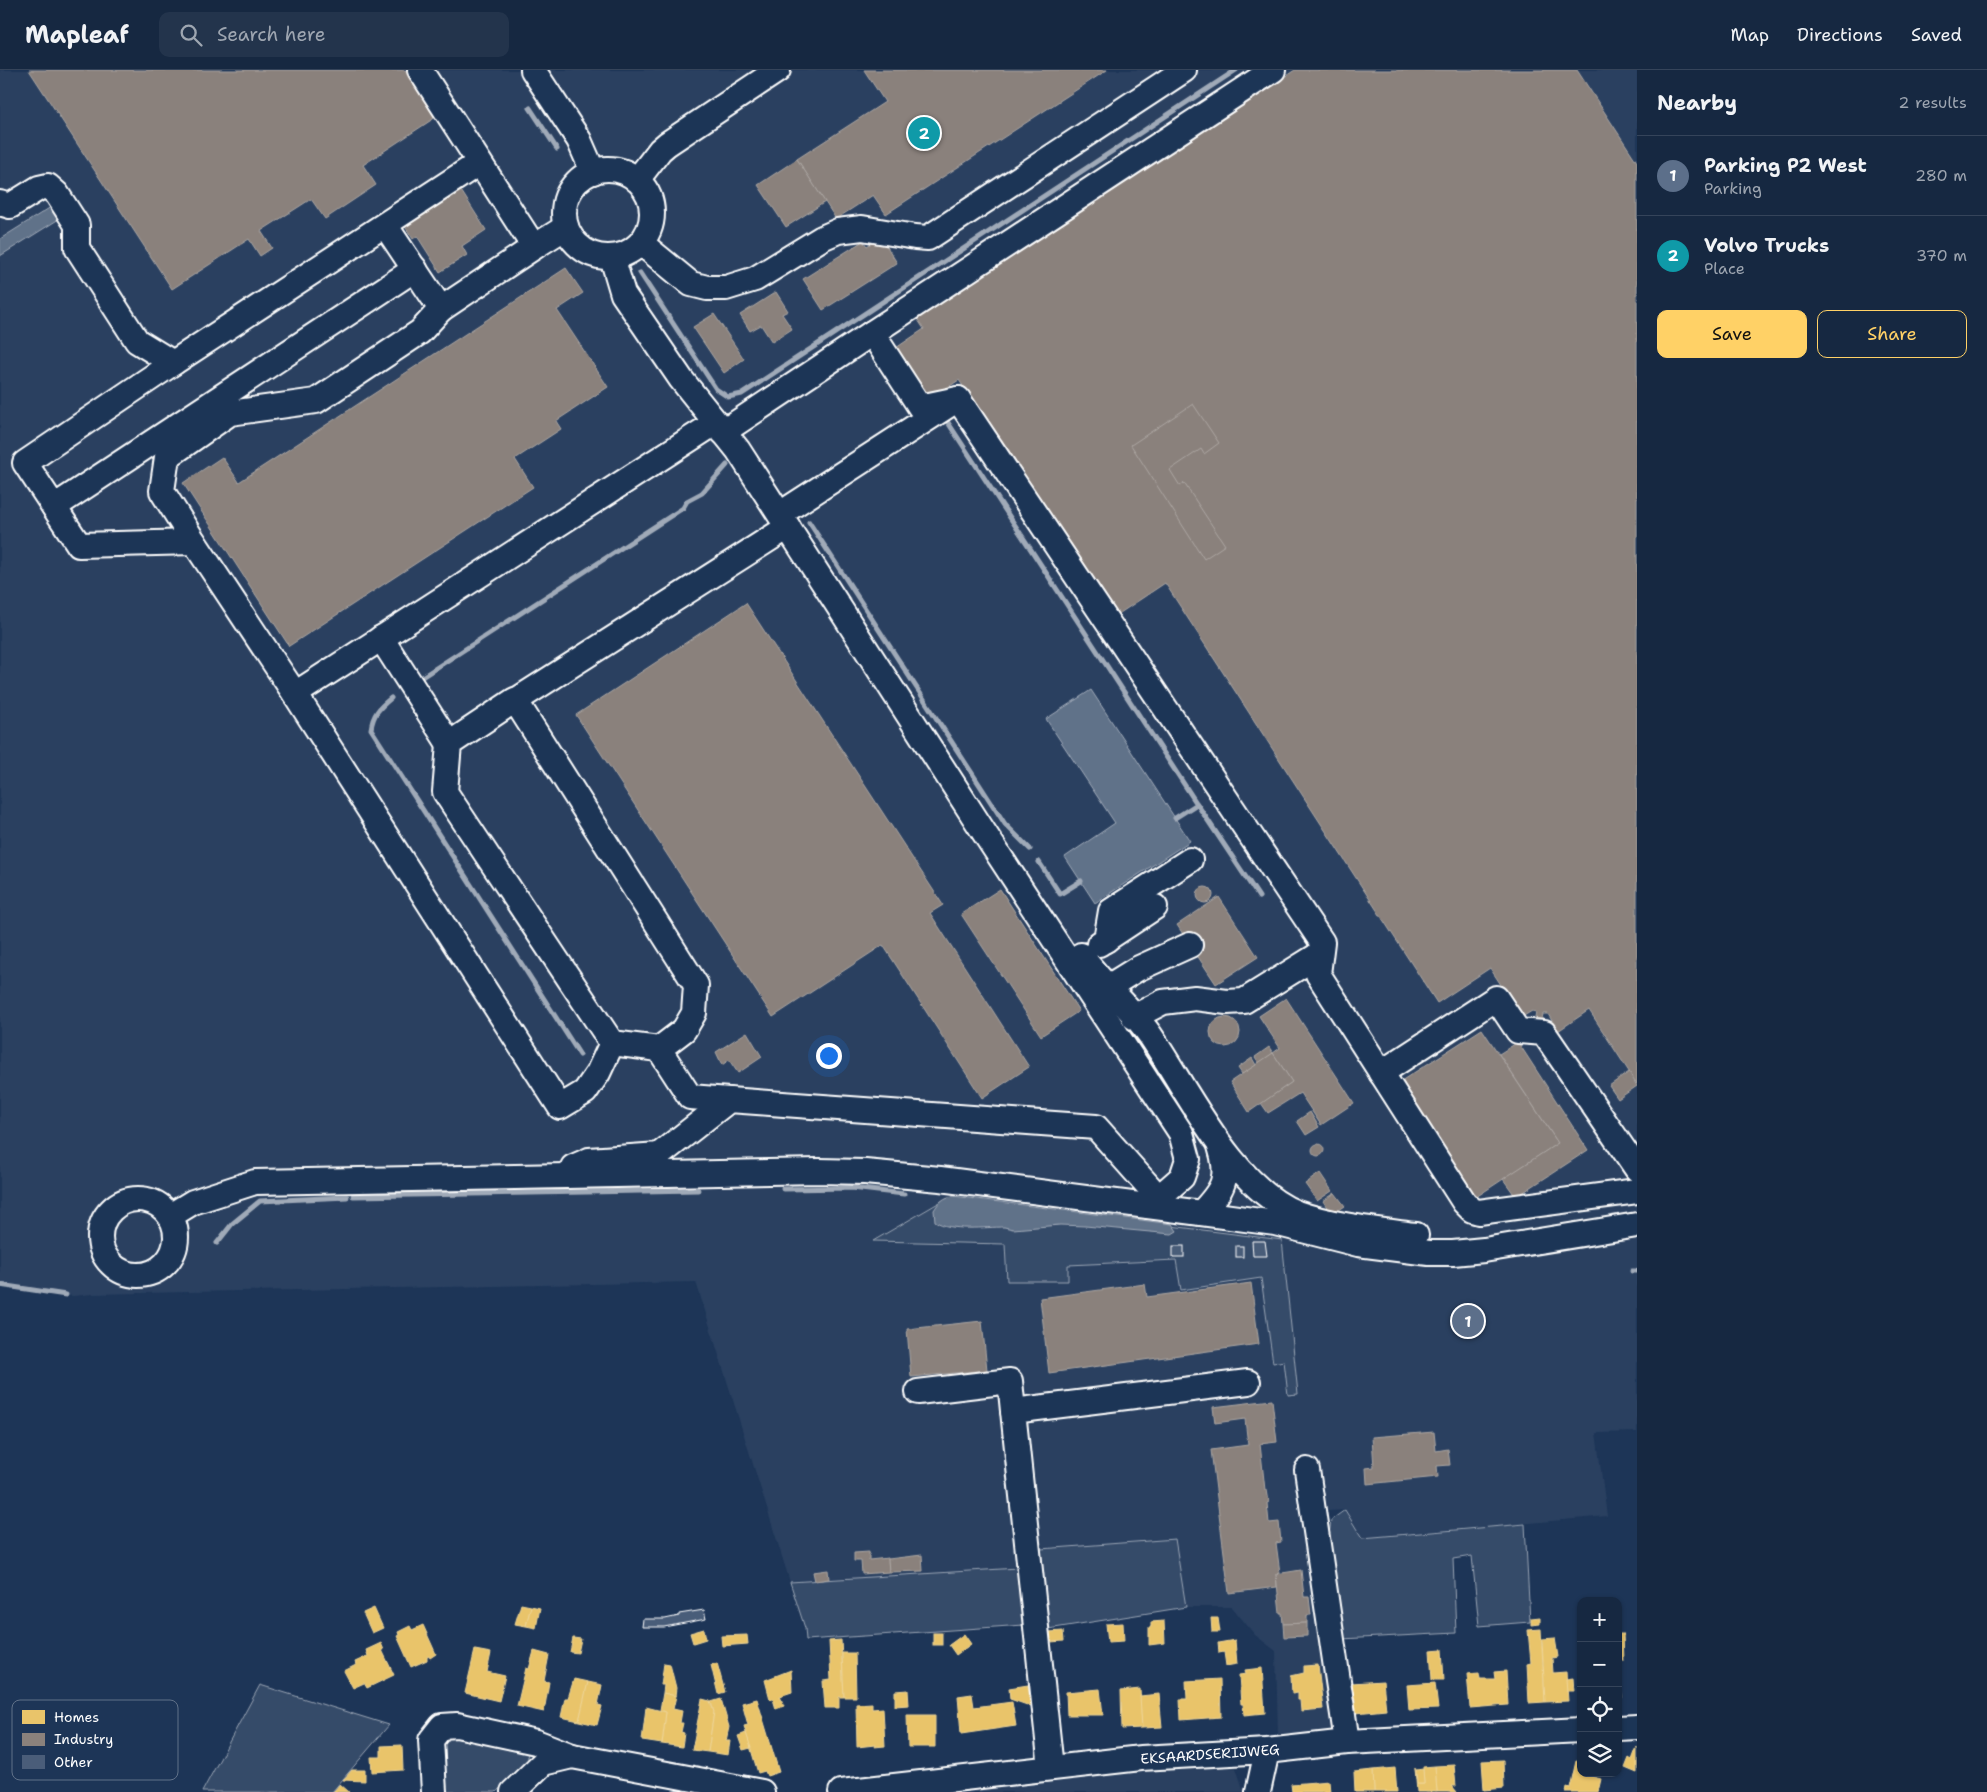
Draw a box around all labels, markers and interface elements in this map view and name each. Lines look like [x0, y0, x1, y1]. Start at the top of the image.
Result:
search box [159, 12, 509, 57]
text: Mapleaf [25, 19, 129, 51]
icon: search [177, 21, 205, 49]
text: Search here [217, 22, 325, 47]
text: Map [1731, 23, 1769, 47]
text: Directions [1797, 23, 1883, 47]
text: Saved [1911, 23, 1962, 47]
text: Nearby [1657, 89, 1737, 117]
text: 2 results [1898, 92, 1967, 113]
pin: 2 [908, 114, 940, 152]
text: Parking P2 West [1704, 153, 1867, 178]
text: 1 [1669, 165, 1677, 186]
text: 280 m [1915, 165, 1967, 186]
text: Parking [1704, 178, 1762, 199]
text: Volvo Trucks [1704, 233, 1829, 258]
text: 2 [1667, 245, 1679, 266]
text: 370 m [1916, 245, 1967, 266]
text: Place [1704, 258, 1745, 279]
button: Save [1657, 310, 1807, 358]
button: Share [1817, 310, 1967, 358]
your location [816, 1043, 842, 1069]
pin: 1 [1452, 1302, 1484, 1340]
map controls [1577, 1597, 1622, 1777]
button: + [1577, 1597, 1622, 1642]
button: − [1577, 1642, 1622, 1687]
button: locate [1577, 1687, 1622, 1732]
legend [12, 1700, 178, 1780]
text: Homes [54, 1708, 99, 1726]
text: Industry [54, 1730, 113, 1748]
button: layers [1577, 1732, 1622, 1777]
street label: EKSAARDSERIJWEG [1140, 1740, 1281, 1768]
text: Other [54, 1753, 93, 1771]

